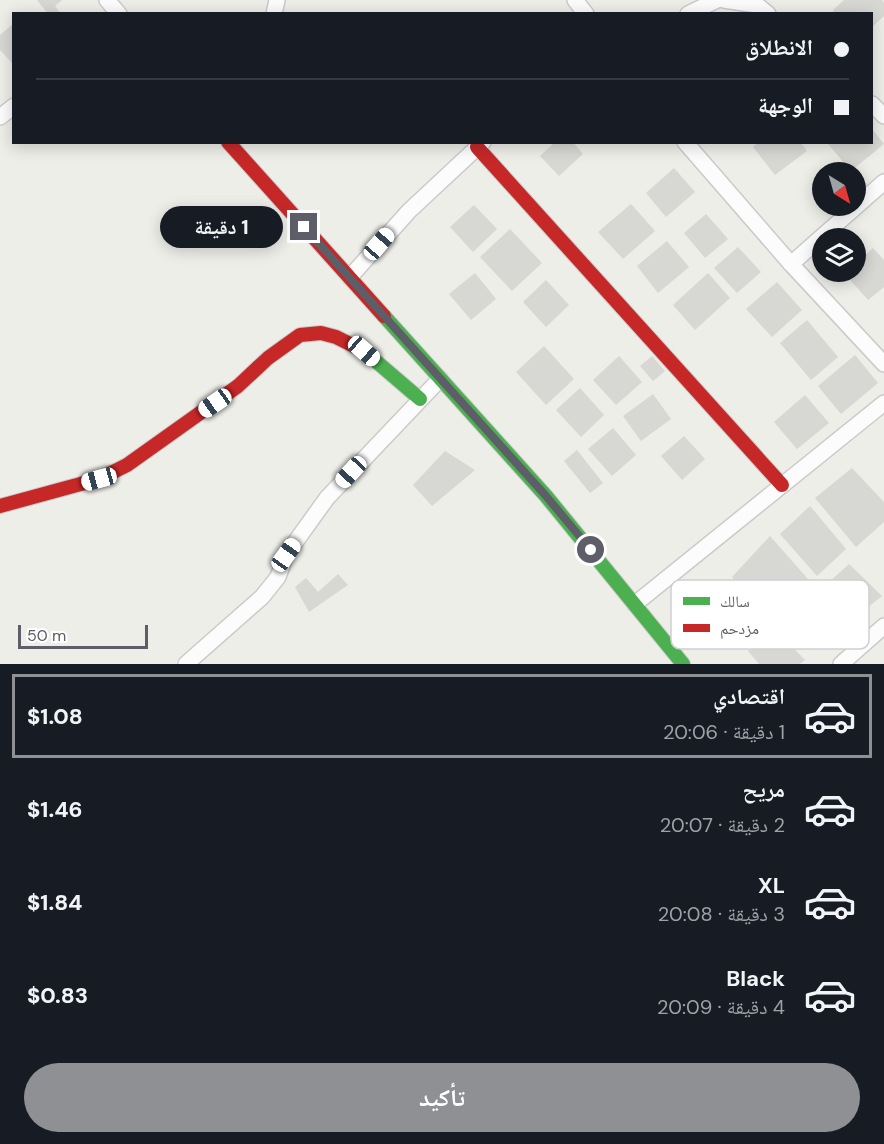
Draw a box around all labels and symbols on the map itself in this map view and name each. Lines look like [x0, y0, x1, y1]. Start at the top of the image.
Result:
north arrow [812, 162, 866, 216]
callout: 1 دقيقة [160, 206, 283, 248]
route end [290, 213, 317, 240]
car [360, 225, 398, 263]
car [345, 332, 383, 370]
car [195, 385, 235, 421]
car [332, 453, 370, 491]
car [79, 466, 119, 492]
car [268, 535, 304, 575]
route start [577, 536, 604, 563]
legend [671, 580, 869, 649]
text: سالك [720, 591, 750, 612]
text: مزدحم [720, 618, 759, 639]
scale bar [18, 622, 148, 650]

